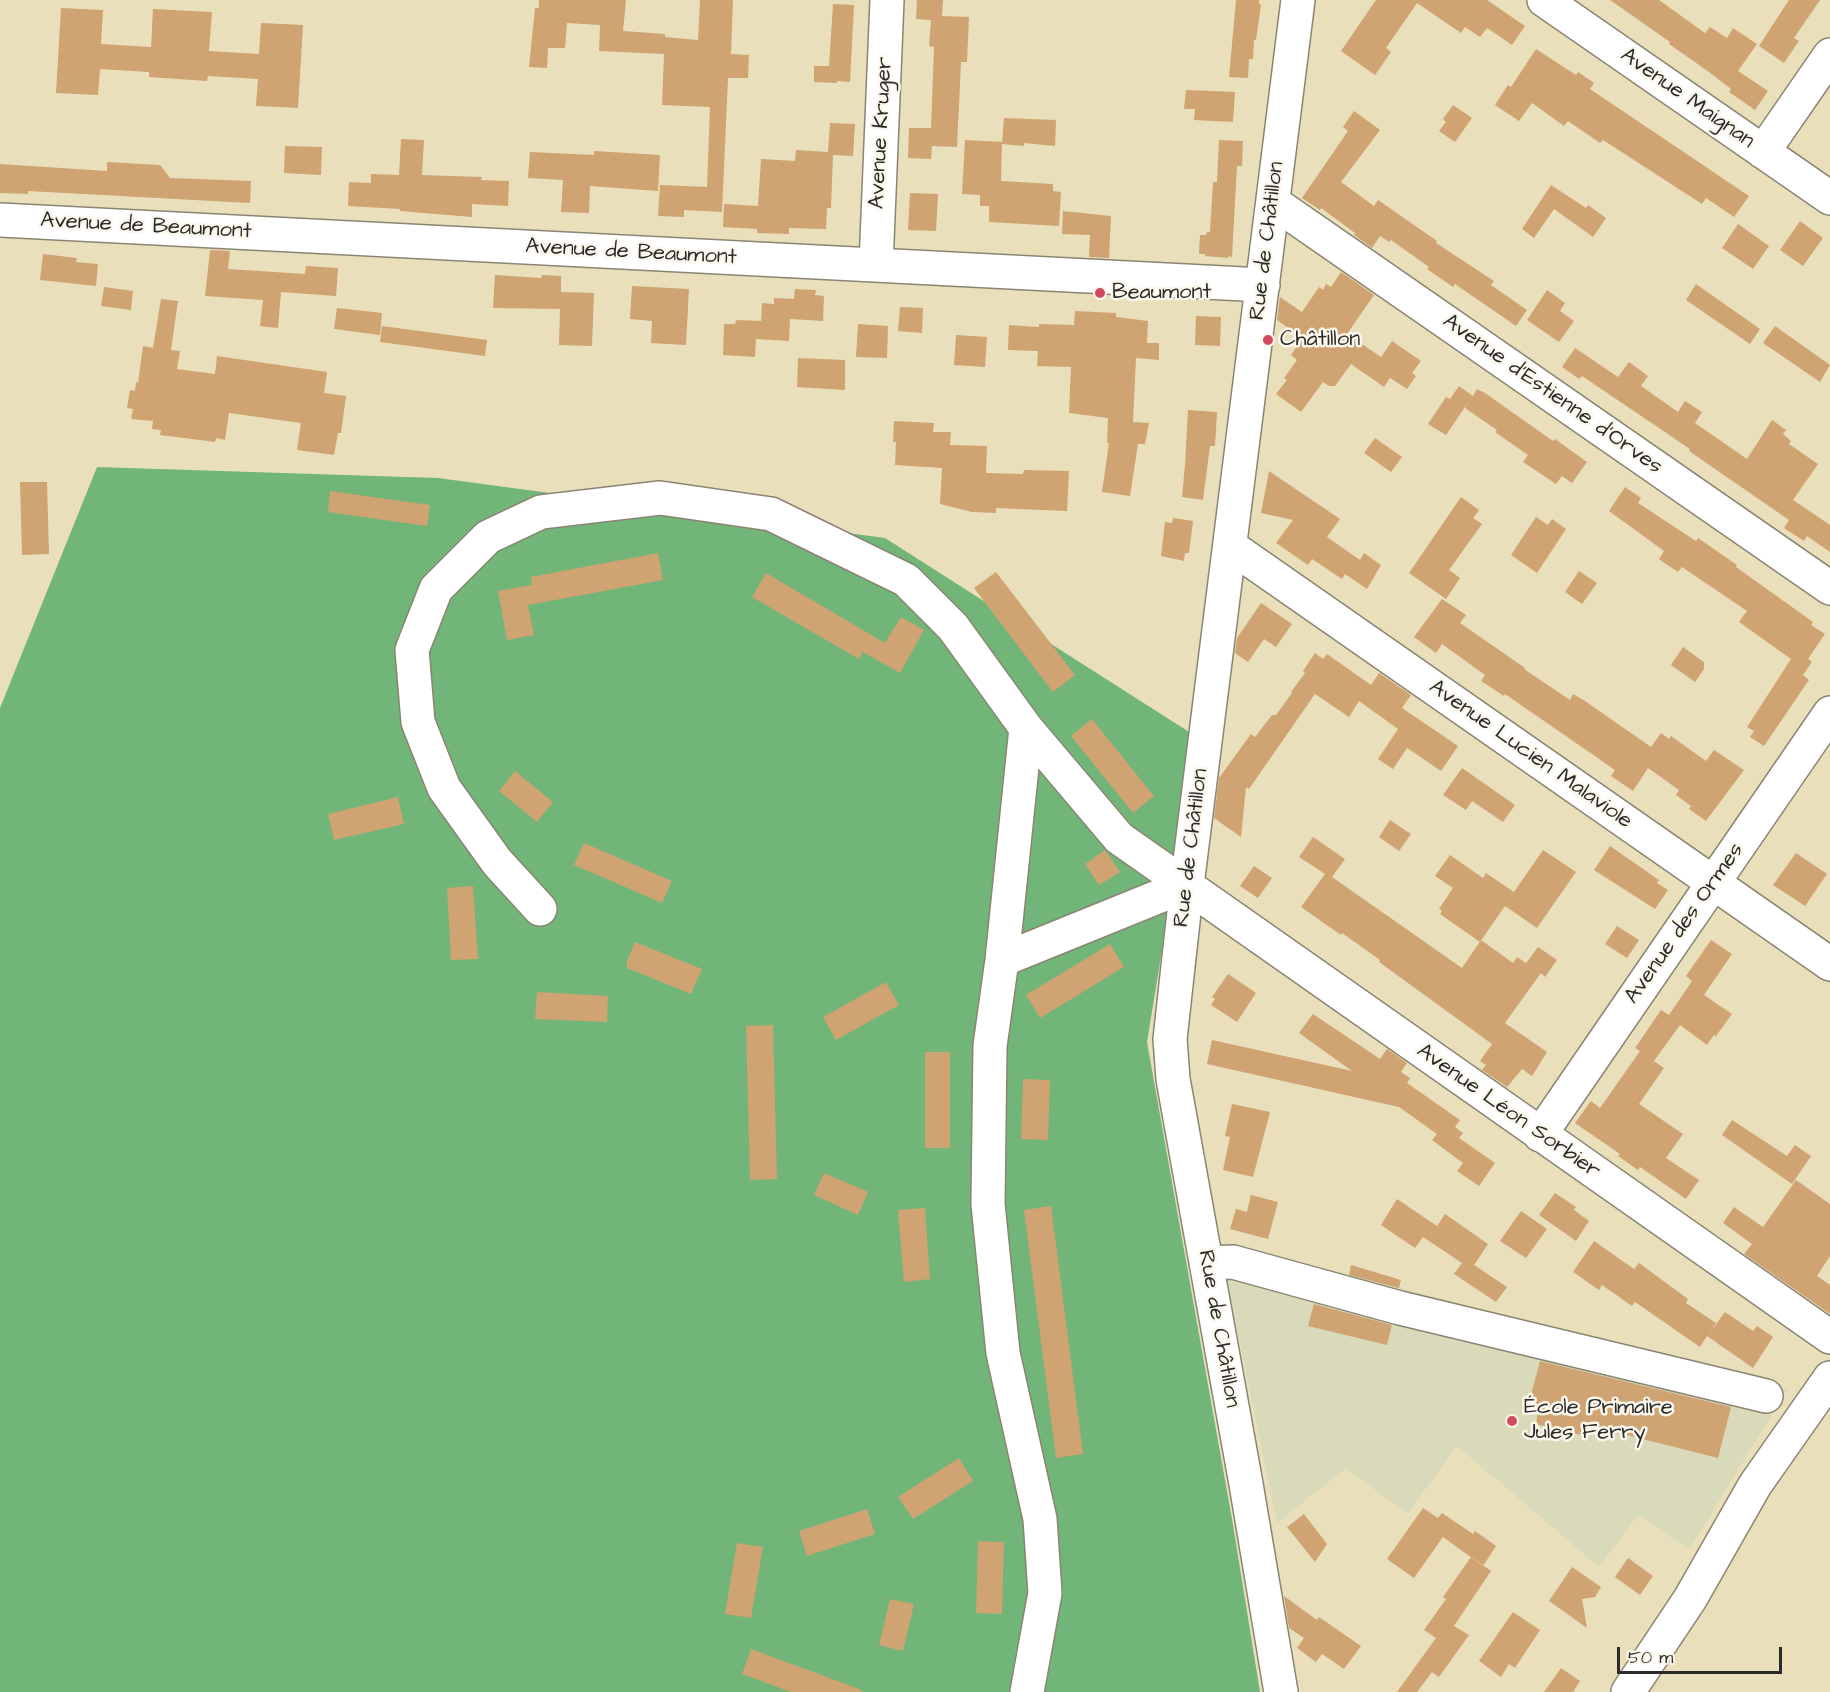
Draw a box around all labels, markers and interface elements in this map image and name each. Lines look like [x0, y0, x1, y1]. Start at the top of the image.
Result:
street label: Avenue Maignan [1615, 43, 1759, 155]
street label: Avenue Kruger [865, 56, 899, 210]
street label: Rue de Châtillon [1245, 160, 1291, 322]
street label: Avenue de Beaumont [40, 208, 252, 246]
street label: Avenue de Beaumont [525, 234, 737, 272]
place label: Beaumont [1112, 280, 1211, 306]
marker: Beaumont [1093, 286, 1107, 300]
street label: Avenue d'Estienne d'Orves [1437, 309, 1667, 481]
place label: Châtillon [1280, 327, 1360, 353]
marker: Châtillon [1261, 333, 1275, 347]
street label: Avenue Lucien Malaviole [1423, 675, 1637, 835]
street label: Rue de Châtillon [1169, 767, 1215, 929]
street label: Avenue des Ormes [1620, 839, 1750, 1009]
street label: Avenue Léon Sorbier [1411, 1039, 1605, 1185]
street label: Rue de Châtillon [1191, 1248, 1245, 1410]
place label: École Primaire Jules Ferry [1524, 1395, 1673, 1446]
marker: École Primaire Jules Ferry [1505, 1414, 1519, 1428]
scale bar [1620, 1635, 1785, 1673]
text: 50 m [1628, 1645, 1673, 1670]

